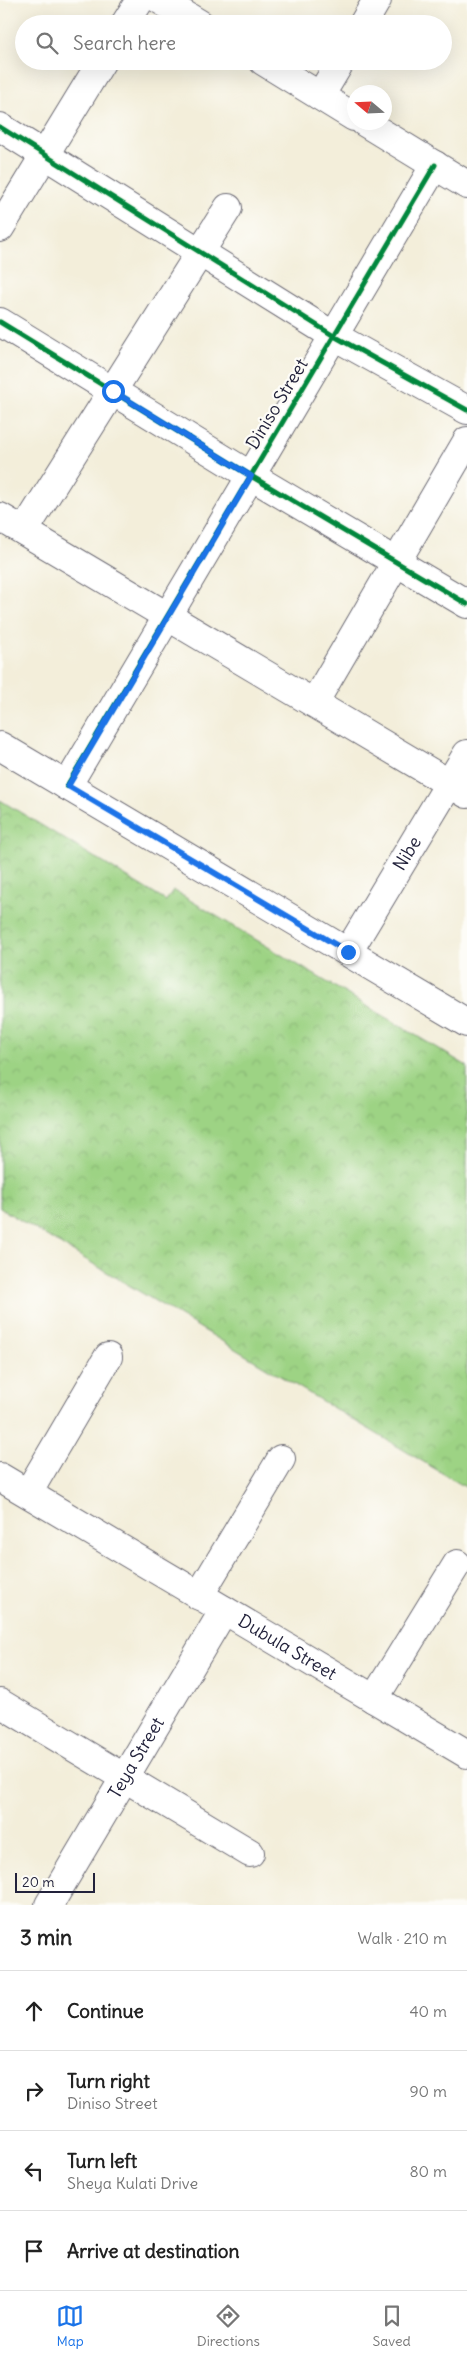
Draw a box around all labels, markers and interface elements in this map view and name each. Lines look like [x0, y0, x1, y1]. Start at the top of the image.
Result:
search box [15, 15, 452, 70]
icon: search [33, 29, 61, 57]
text: Search here [73, 31, 176, 55]
north arrow [347, 85, 392, 130]
street label: Diniso Street [240, 354, 313, 453]
route start [102, 380, 125, 403]
street label: Nibe [388, 832, 426, 875]
route end [337, 941, 360, 964]
street label: Dubula Street [234, 1609, 341, 1685]
street label: Teya Street [103, 1713, 169, 1803]
scale bar [15, 1870, 95, 1893]
text: 20 m [22, 1873, 55, 1891]
text: 3 min [20, 1924, 72, 1951]
text: Walk · 210 m [357, 1928, 447, 1948]
icon: ahead [20, 1997, 48, 2025]
text: Continue [67, 1999, 144, 2023]
text: 40 m [409, 2001, 447, 2021]
text: Turn right [67, 2069, 150, 2093]
icon: right [20, 2077, 48, 2105]
text: 90 m [409, 2081, 447, 2101]
text: Diniso Street [67, 2093, 158, 2113]
text: Turn left [67, 2149, 137, 2173]
icon: left [20, 2157, 48, 2185]
text: 80 m [409, 2161, 447, 2181]
text: Sheya Kulati Drive [67, 2173, 198, 2193]
icon: arrive [20, 2237, 48, 2265]
text: Arrive at destination [67, 2239, 240, 2263]
tab: Map [56, 2302, 84, 2350]
tab: Directions [197, 2302, 260, 2350]
tab: Saved [372, 2302, 411, 2350]

